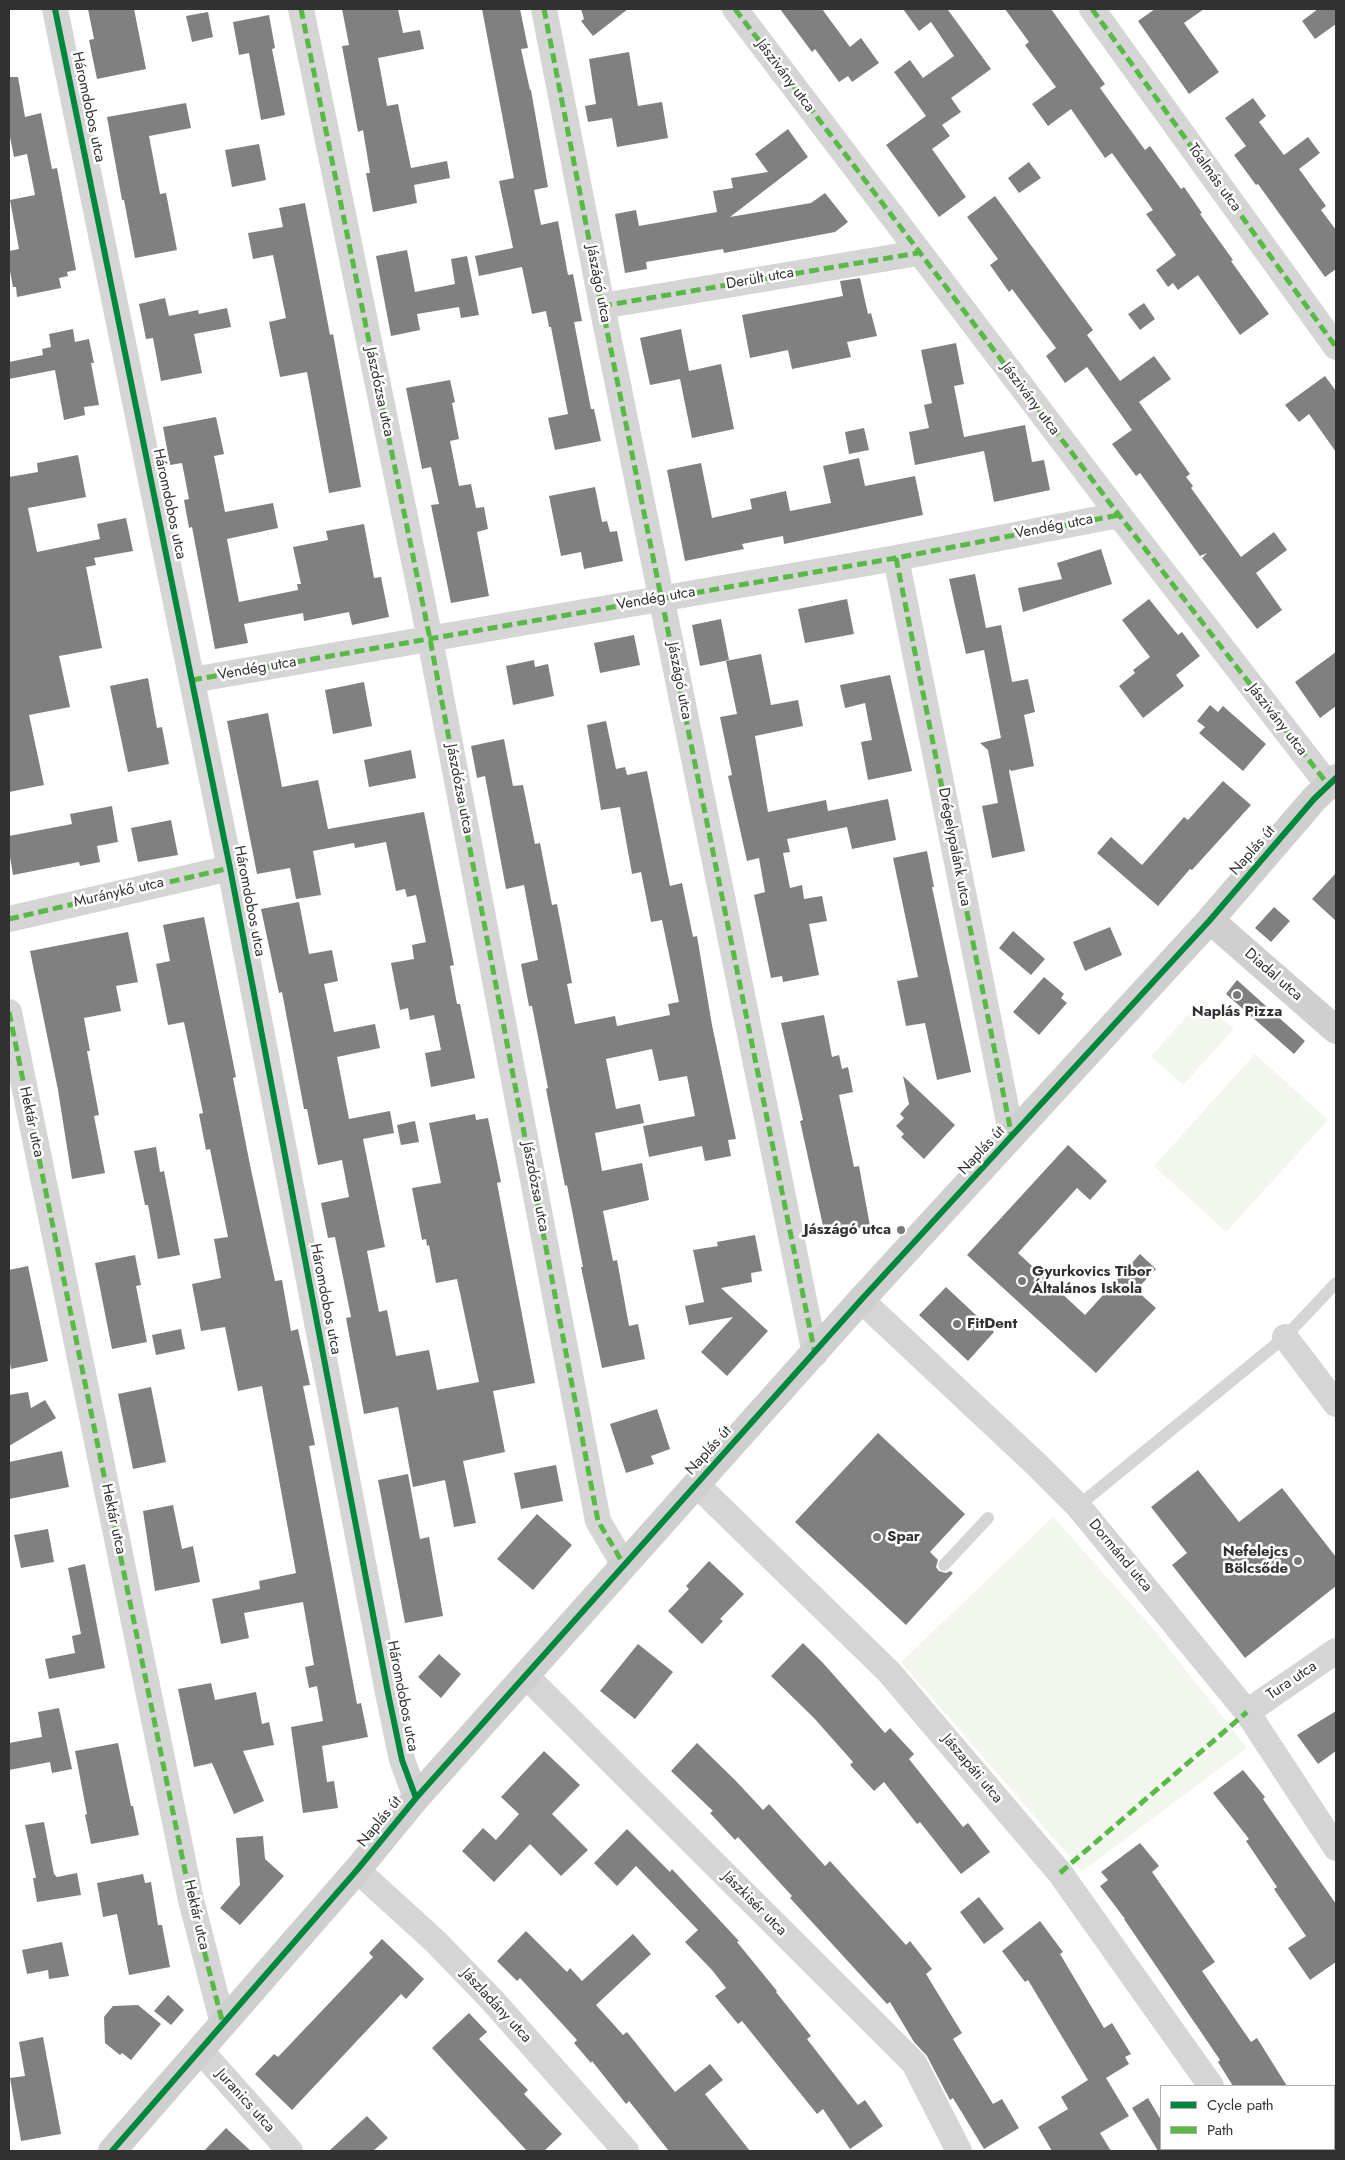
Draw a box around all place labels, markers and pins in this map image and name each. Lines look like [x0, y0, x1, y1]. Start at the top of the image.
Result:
marker: Naplás Pizza [1231, 989, 1243, 1001]
place label: Naplás Pizza [1192, 1003, 1282, 1021]
place label: Jászágó utca [804, 1221, 891, 1239]
marker: Jászágó utca [895, 1224, 907, 1236]
place label: Gyurkovics Tibor Általános Iskola [1032, 1263, 1152, 1298]
marker: Gyurkovics Tibor Általános Iskola [1016, 1275, 1028, 1287]
place label: FitDent [967, 1315, 1017, 1333]
marker: FitDent [951, 1318, 963, 1330]
place label: Spar [887, 1528, 920, 1546]
marker: Spar [871, 1531, 883, 1543]
place label: Nefelejcs Bölcsőde [1223, 1543, 1288, 1578]
marker: Nefelejcs Bölcsőde [1292, 1555, 1304, 1567]

